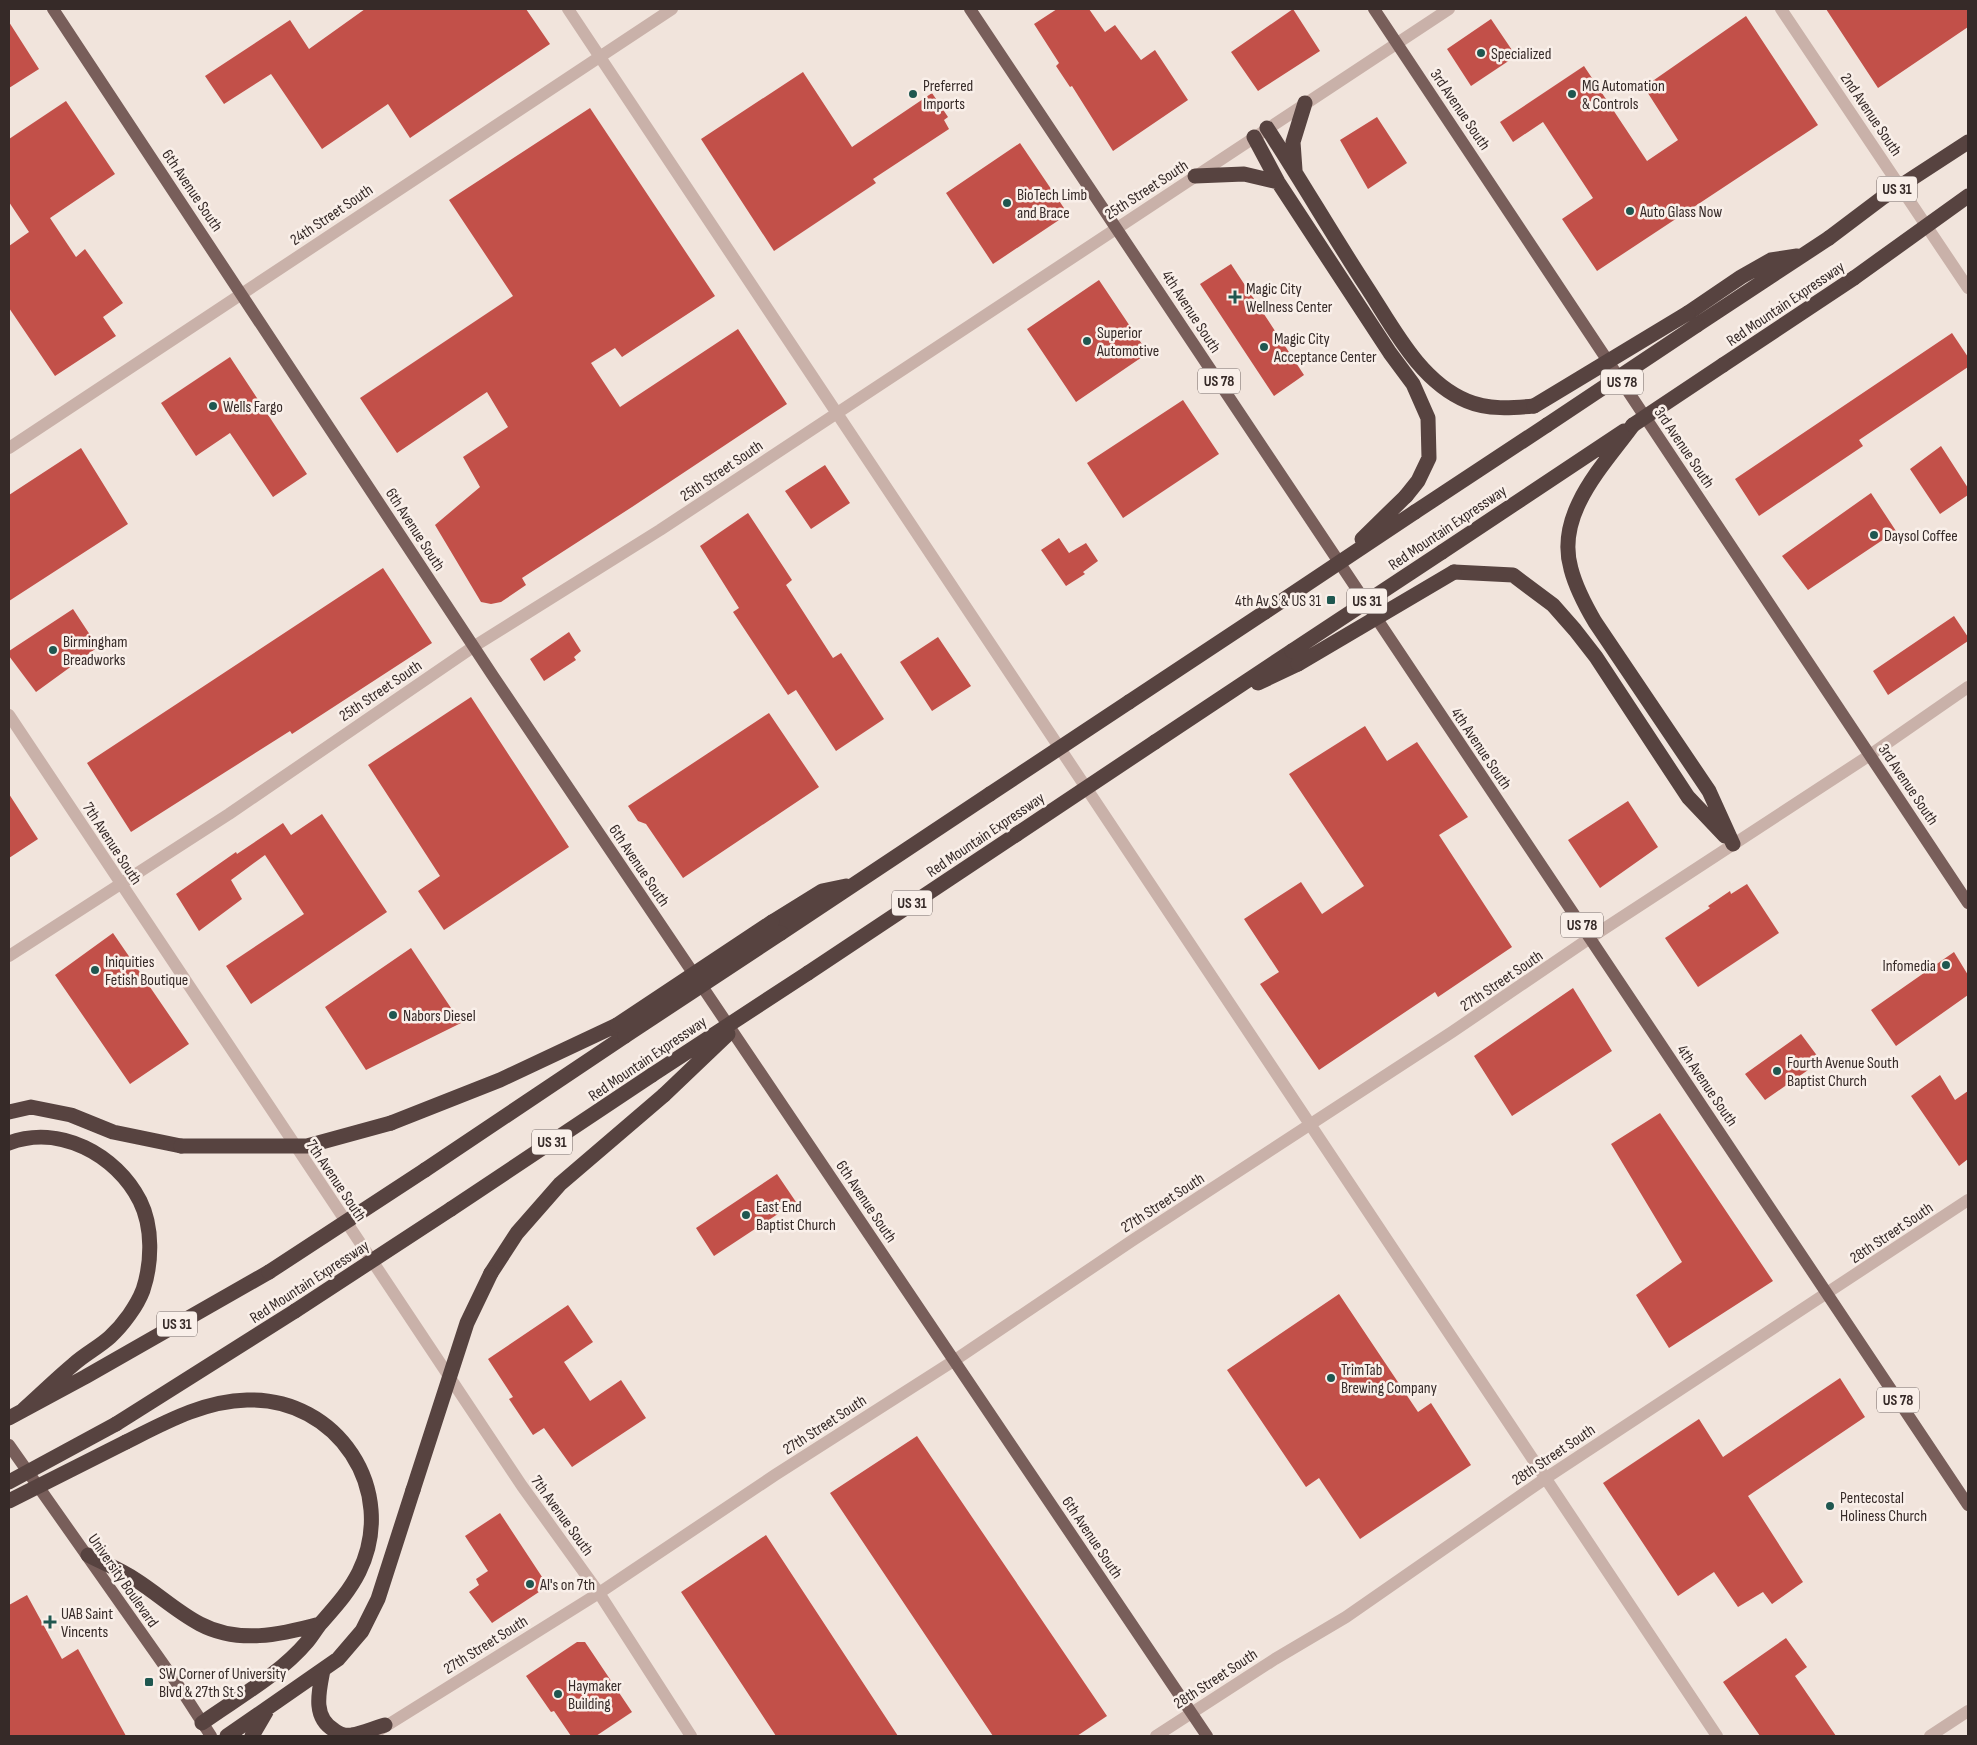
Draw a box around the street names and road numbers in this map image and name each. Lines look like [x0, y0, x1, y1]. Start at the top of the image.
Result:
street label: 3rd Avenue South [1426, 66, 1494, 154]
street label: 2nd Avenue South [1836, 70, 1906, 160]
street label: 6th Avenue South [157, 146, 226, 235]
street label: 25th Street South [1102, 156, 1192, 224]
road number: US 31 [1877, 176, 1917, 202]
street label: 24th Street South [287, 181, 377, 250]
street label: Red Mountain Expressway [1723, 258, 1848, 351]
street label: 4th Avenue South [1157, 267, 1224, 357]
road number: US 78 [1198, 368, 1240, 394]
road number: US 78 [1601, 370, 1643, 394]
street label: 3rd Avenue South [1650, 404, 1718, 492]
street label: 25th Street South [677, 437, 767, 506]
street label: Red Mountain Expressway [1385, 482, 1510, 575]
street label: 6th Avenue South [381, 485, 449, 575]
road number: US 31 [1347, 588, 1387, 614]
street label: 25th Street South [336, 657, 426, 726]
street label: 4th Avenue South [1446, 704, 1515, 793]
street label: 3rd Avenue South [1874, 741, 1942, 829]
street label: Red Mountain Expressway [923, 789, 1048, 882]
street label: 7th Avenue South [78, 799, 145, 889]
street label: 6th Avenue South [604, 821, 673, 910]
road number: US 31 [892, 890, 932, 916]
road number: US 78 [1561, 912, 1603, 938]
street label: 27th Street South [1457, 947, 1547, 1016]
street label: Red Mountain Expressway [585, 1013, 710, 1106]
street label: 4th Avenue South [1672, 1041, 1741, 1130]
road number: US 31 [532, 1130, 572, 1154]
street label: 7th Avenue South [301, 1136, 370, 1225]
street label: 6th Avenue South [831, 1157, 900, 1246]
street label: 27th Street South [1118, 1169, 1208, 1237]
street label: 28th Street South [1847, 1199, 1937, 1268]
street label: Red Mountain Expressway [247, 1237, 373, 1328]
road number: US 31 [157, 1312, 197, 1336]
road number: US 78 [1877, 1388, 1919, 1412]
street label: 27th Street South [780, 1391, 870, 1459]
street label: 28th Street South [1509, 1421, 1599, 1490]
street label: 7th Avenue South [526, 1472, 597, 1560]
street label: 6th Avenue South [1057, 1493, 1126, 1582]
street label: University Boulevard [83, 1530, 162, 1631]
street label: 27th Street South [440, 1612, 531, 1679]
street label: 28th Street South [1170, 1645, 1261, 1713]

